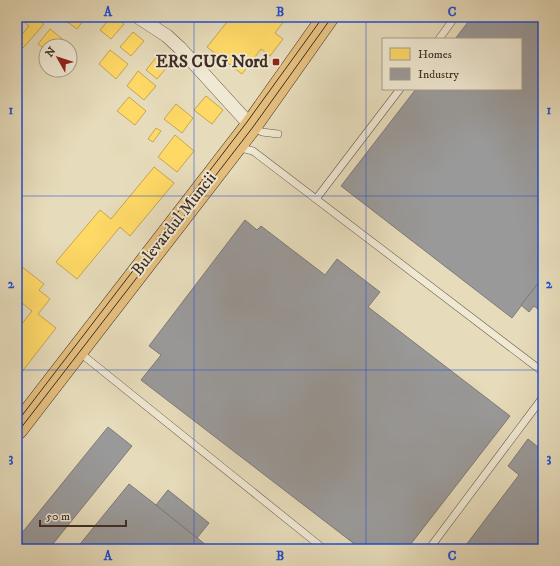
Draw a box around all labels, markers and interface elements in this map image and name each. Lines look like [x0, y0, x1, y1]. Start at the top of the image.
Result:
text: A [103, 4, 113, 20]
text: B [276, 4, 284, 20]
text: C [448, 4, 457, 20]
north arrow [38, 38, 78, 78]
legend [382, 38, 522, 90]
text: N [43, 44, 59, 60]
text: Homes [418, 47, 452, 62]
place label: ERS CUG Nord [156, 51, 269, 73]
marker: ERS CUG Nord [271, 57, 281, 67]
text: Industry [418, 67, 459, 82]
text: 1 [9, 102, 14, 118]
text: 1 [547, 102, 552, 118]
street label: Bulevardul Muncii [127, 168, 221, 280]
text: 2 [8, 276, 15, 292]
text: 2 [546, 276, 553, 292]
text: 3 [9, 450, 14, 466]
text: 3 [547, 450, 552, 466]
scale bar [40, 502, 126, 528]
text: 50 m [46, 509, 70, 524]
text: A [103, 548, 113, 564]
text: B [276, 548, 284, 564]
text: C [448, 548, 457, 564]

